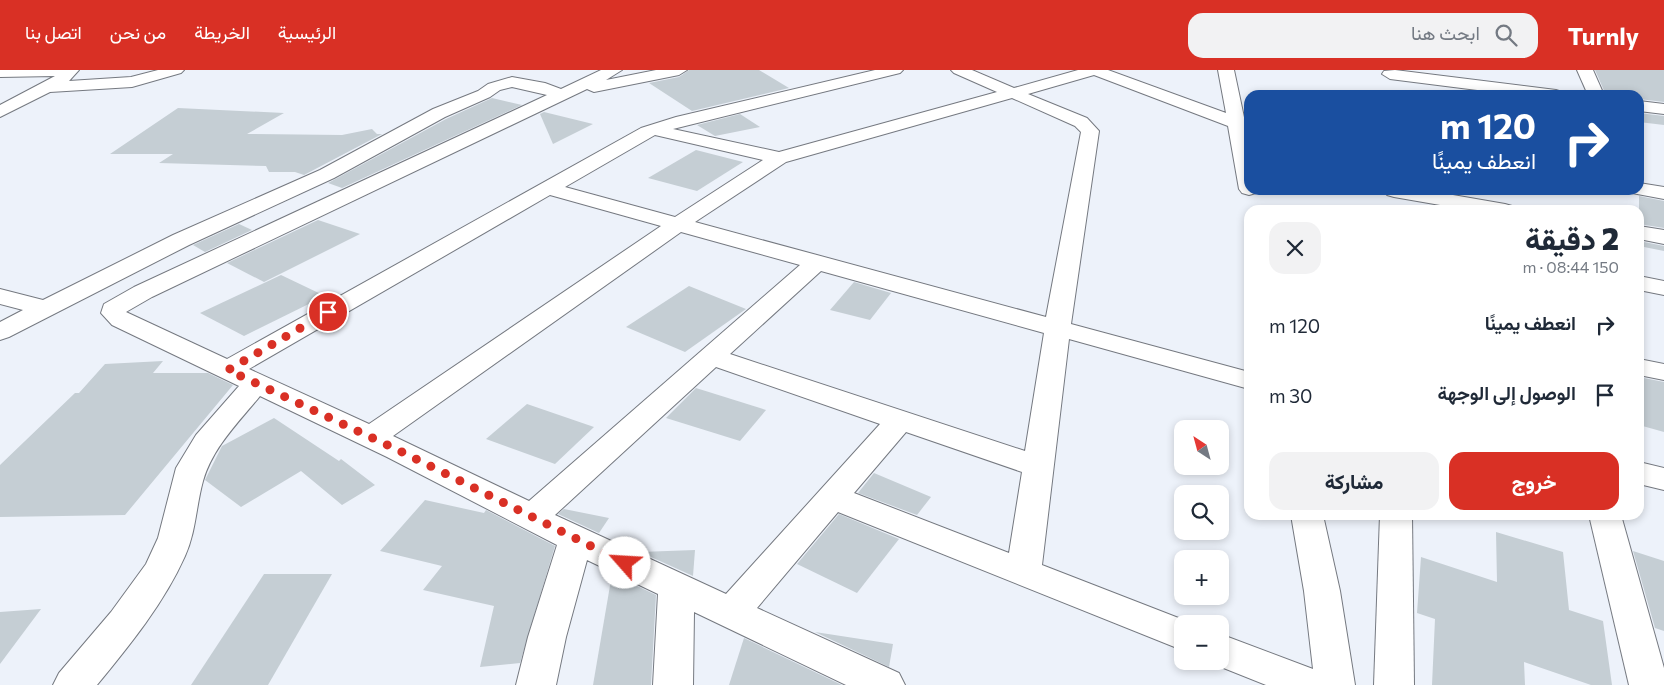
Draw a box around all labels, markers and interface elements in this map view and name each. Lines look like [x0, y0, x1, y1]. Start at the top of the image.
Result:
search box [1188, 13, 1538, 58]
text: اتصل بنا [25, 21, 82, 43]
text: من نحن [110, 21, 166, 43]
text: الخريطة [194, 21, 250, 43]
text: الرئيسية [278, 21, 336, 43]
text: ابحث هنا [1411, 21, 1480, 44]
icon: search [1492, 21, 1520, 49]
text: Turnly [1568, 21, 1639, 50]
text: 120 m [1440, 103, 1536, 146]
icon: right [1554, 110, 1619, 175]
text: انعطف يمينًا [1432, 147, 1536, 174]
text: 2 دقيقة [1525, 219, 1619, 256]
button: close [1269, 222, 1321, 274]
text: 150 m · 08:44 [1522, 257, 1619, 276]
pin [307, 291, 349, 333]
icon: arrive [314, 298, 342, 326]
text: انعطف يمينًا [1485, 311, 1576, 334]
icon: right [1591, 311, 1619, 339]
text: 120 m [1269, 314, 1320, 337]
text: الوصول إلى الوجهة [1437, 381, 1576, 404]
icon: arrive [1591, 381, 1619, 409]
text: 30 m [1269, 384, 1312, 407]
north arrow [1174, 420, 1229, 475]
map controls [1174, 420, 1229, 670]
button: مشاركة [1269, 452, 1439, 510]
button: خروج [1449, 452, 1619, 510]
button: search [1174, 485, 1229, 540]
position arrow [598, 536, 650, 588]
button: + [1174, 550, 1229, 605]
button: − [1174, 615, 1229, 670]

